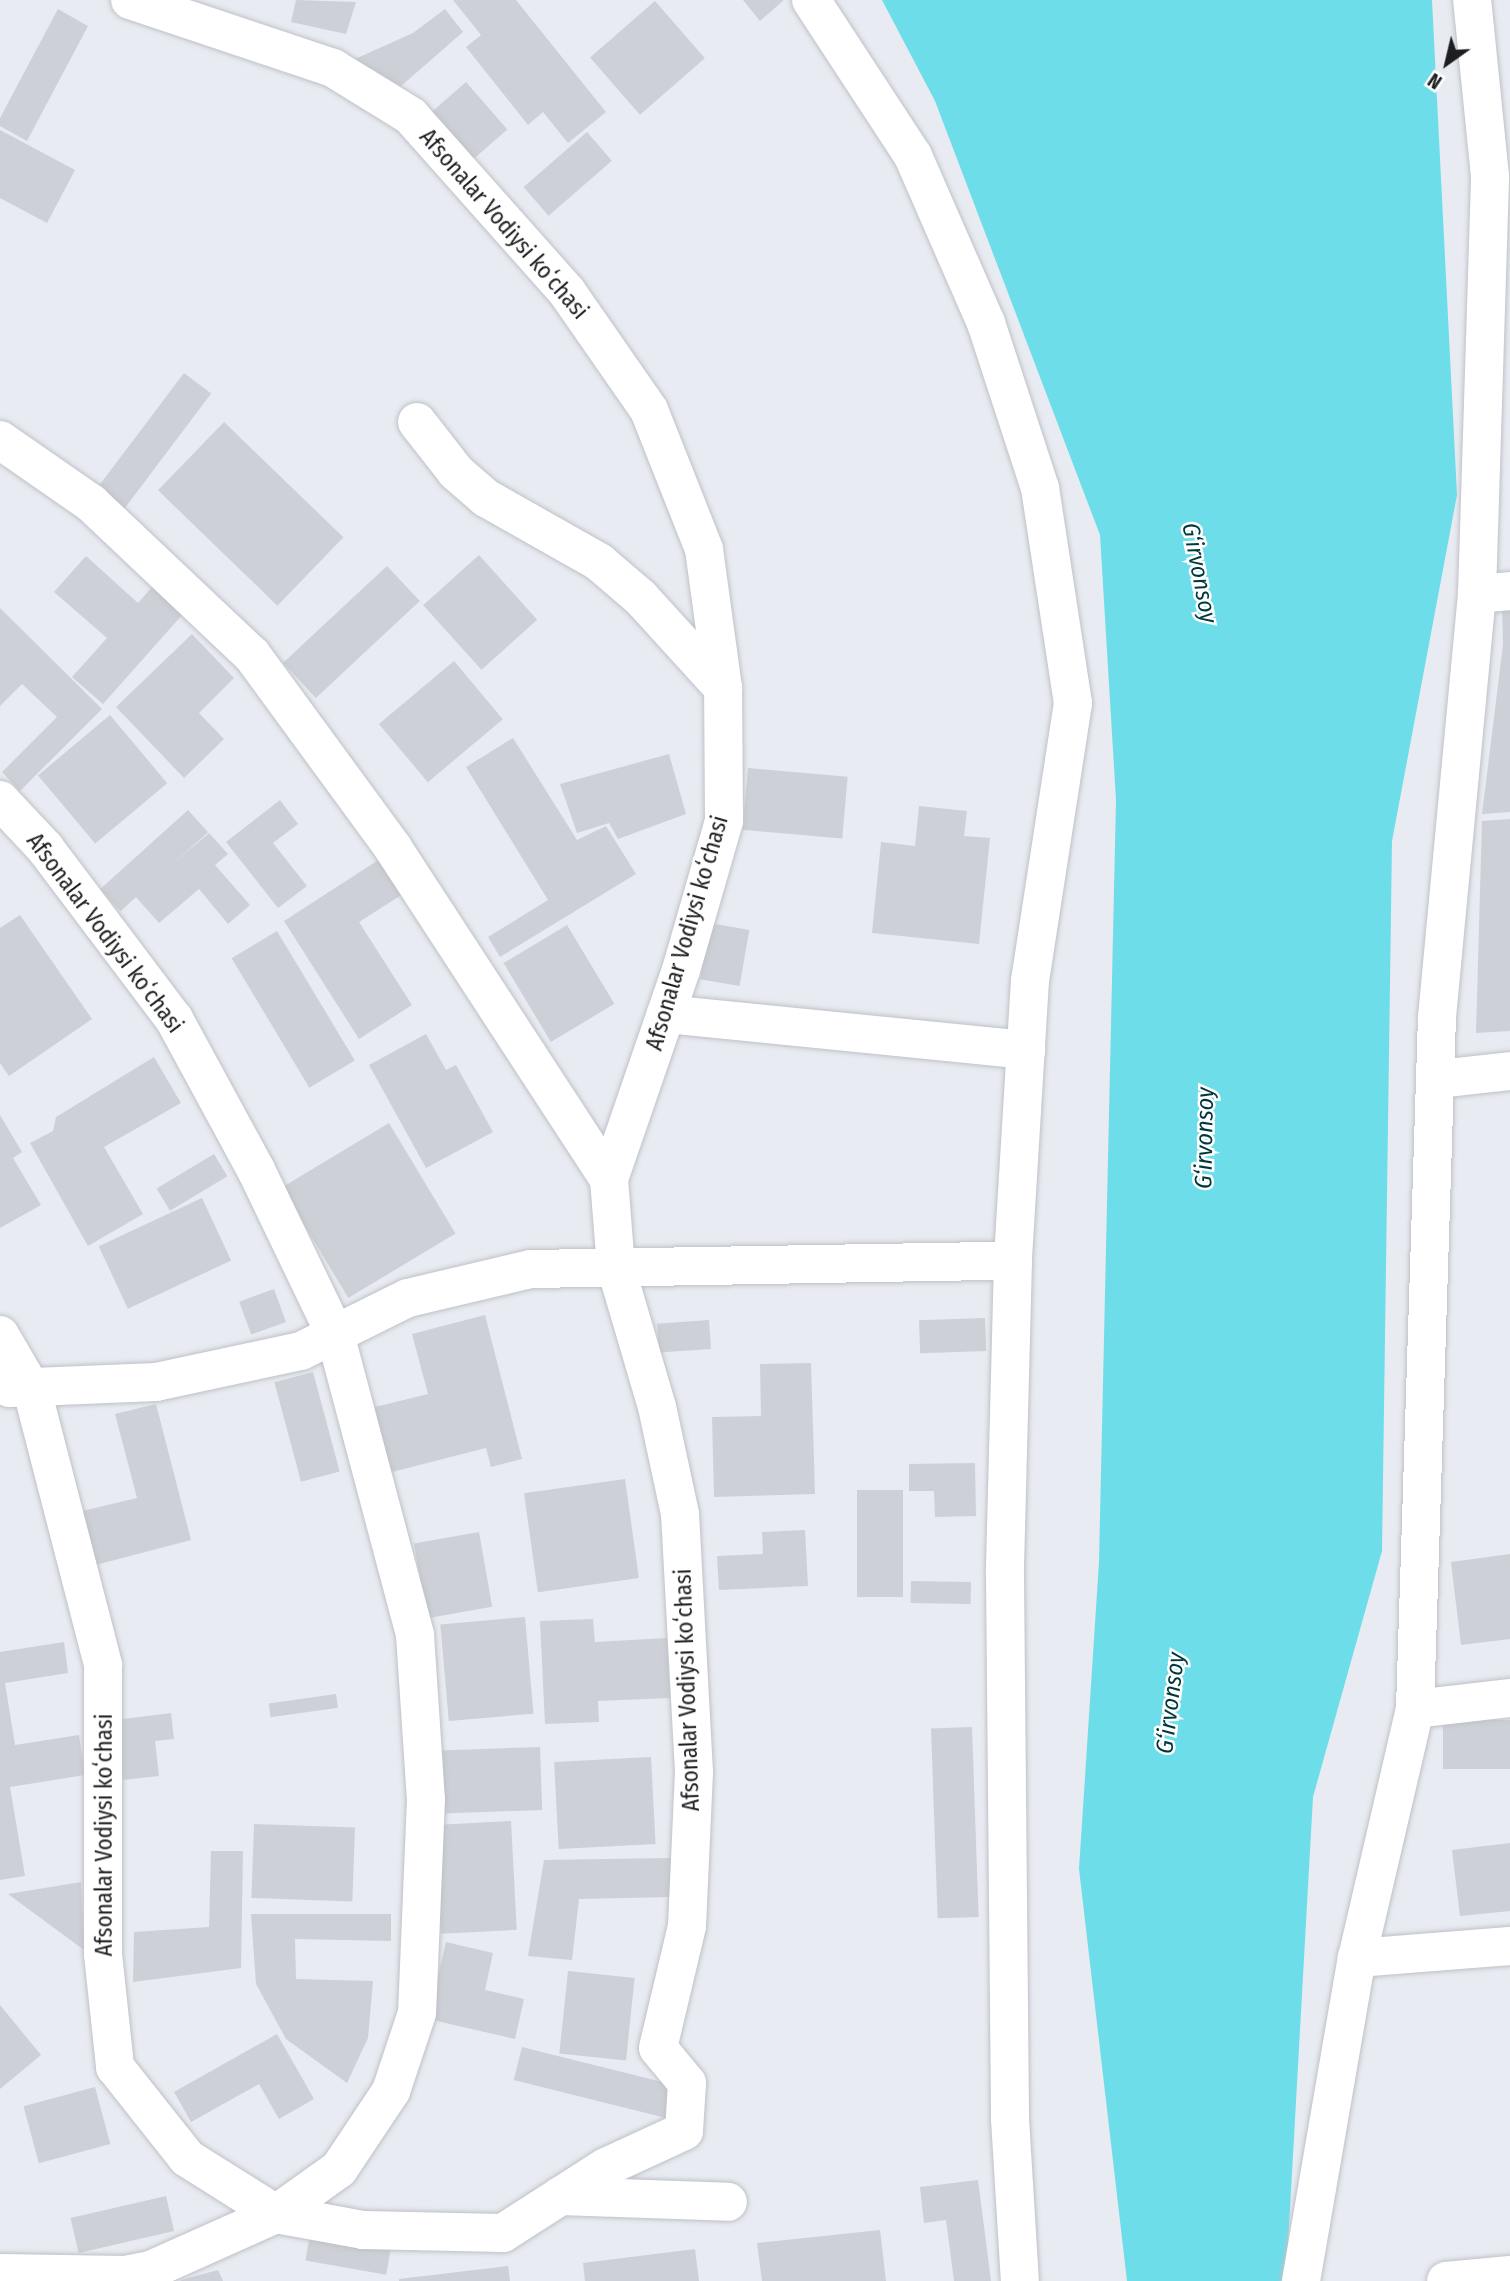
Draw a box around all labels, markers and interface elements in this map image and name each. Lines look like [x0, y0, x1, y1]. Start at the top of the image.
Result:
north arrow [1412, 28, 1482, 98]
text: N [1424, 68, 1446, 94]
street label: Afsonalar Vodiysi koʻchasi [414, 123, 594, 325]
water label: G‘irvonsoy [1175, 520, 1223, 626]
street label: Afsonalar Vodiysi koʻchasi [640, 812, 734, 1054]
street label: Afsonalar Vodiysi koʻchasi [21, 828, 189, 1038]
water label: G‘irvonsoy [1190, 1087, 1220, 1189]
street label: Afsonalar Vodiysi koʻchasi [669, 1568, 705, 1812]
water label: G‘irvonsoy [1151, 1651, 1191, 1755]
street label: Afsonalar Vodiysi koʻchasi [90, 1714, 118, 1956]

